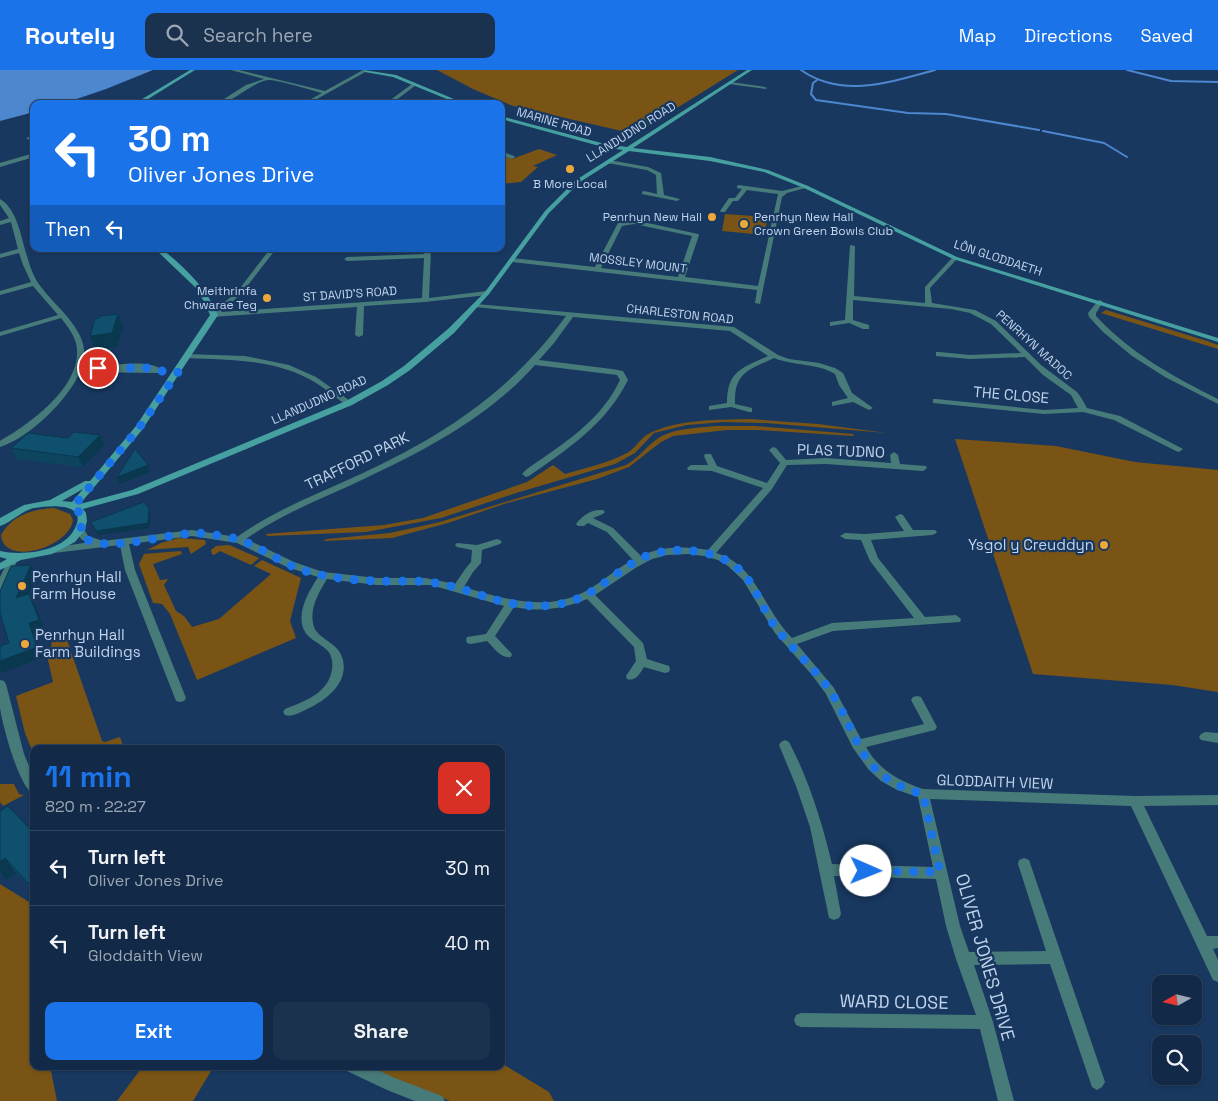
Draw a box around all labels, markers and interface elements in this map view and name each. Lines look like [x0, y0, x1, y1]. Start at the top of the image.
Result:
search box [145, 13, 495, 58]
text: Routely [25, 20, 115, 51]
icon: search [163, 21, 191, 49]
text: Search here [203, 23, 313, 48]
text: Map [959, 24, 996, 47]
text: Directions [1024, 24, 1113, 47]
text: Saved [1141, 24, 1193, 47]
street label: LLANDUDNO ROAD [583, 98, 679, 166]
street label: MARINE ROAD [515, 104, 593, 140]
text: 30 m [128, 117, 211, 161]
icon: left [45, 120, 110, 185]
text: Oliver Jones Drive [128, 160, 314, 188]
marker: B More Local [564, 163, 576, 175]
place label: B More Local [533, 176, 607, 192]
place label: Penrhyn New Hall [603, 209, 702, 225]
place label: Penrhyn New Hall Crown Green Bowls Club [754, 209, 893, 239]
marker: Penrhyn New Hall [706, 211, 718, 223]
icon: left [101, 215, 129, 243]
text: Then [45, 217, 91, 242]
marker: Penrhyn New Hall Crown Green Bowls Club [738, 218, 750, 230]
street label: LÔN GLODDAETH [952, 236, 1044, 280]
street label: MOSSLEY MOUNT [588, 249, 688, 277]
place label: Meithrinfa Chwarae Teg [184, 283, 257, 313]
street label: ST DAVID'S ROAD [302, 283, 398, 305]
marker: Meithrinfa Chwarae Teg [261, 292, 273, 304]
street label: CHARLESTON ROAD [626, 300, 734, 328]
street label: PENRHYN MADOC [992, 306, 1076, 384]
pin [77, 347, 119, 389]
icon: arrive [84, 354, 112, 382]
street label: LLANDUDNO ROAD [269, 372, 369, 428]
street label: THE CLOSE [972, 382, 1050, 407]
street label: TRAFFORD PARK [302, 427, 412, 494]
street label: PLAS TUDNO [797, 439, 885, 462]
place label: Ysgol y Creuddyn [968, 535, 1094, 554]
marker: Ysgol y Creuddyn [1098, 539, 1110, 551]
place label: Penrhyn Hall Farm House [32, 567, 122, 603]
marker: Penrhyn Hall Farm House [16, 580, 28, 592]
place label: Penrhyn Hall Farm Buildings [35, 625, 141, 661]
marker: Penrhyn Hall Farm Buildings [19, 638, 31, 650]
text: 11 min [45, 757, 132, 796]
button: close [438, 762, 490, 814]
street label: GLODDAITH VIEW [936, 770, 1054, 793]
text: 820 m · 22:27 [45, 796, 146, 817]
position arrow [839, 844, 891, 896]
text: Turn left [88, 845, 166, 870]
icon: left [45, 854, 73, 882]
text: 30 m [445, 856, 490, 881]
text: Oliver Jones Drive [88, 870, 224, 891]
street label: OLIVER JONES DRIVE [951, 871, 1020, 1043]
text: Turn left [88, 920, 166, 945]
icon: left [45, 929, 73, 957]
text: 40 m [445, 931, 490, 956]
text: Gloddaith View [88, 945, 203, 966]
north arrow [1152, 975, 1202, 1025]
map controls [1152, 975, 1202, 1085]
street label: WARD CLOSE [839, 989, 949, 1014]
button: Exit [45, 1002, 263, 1060]
button: Share [273, 1002, 490, 1060]
button: search [1152, 1035, 1202, 1085]

